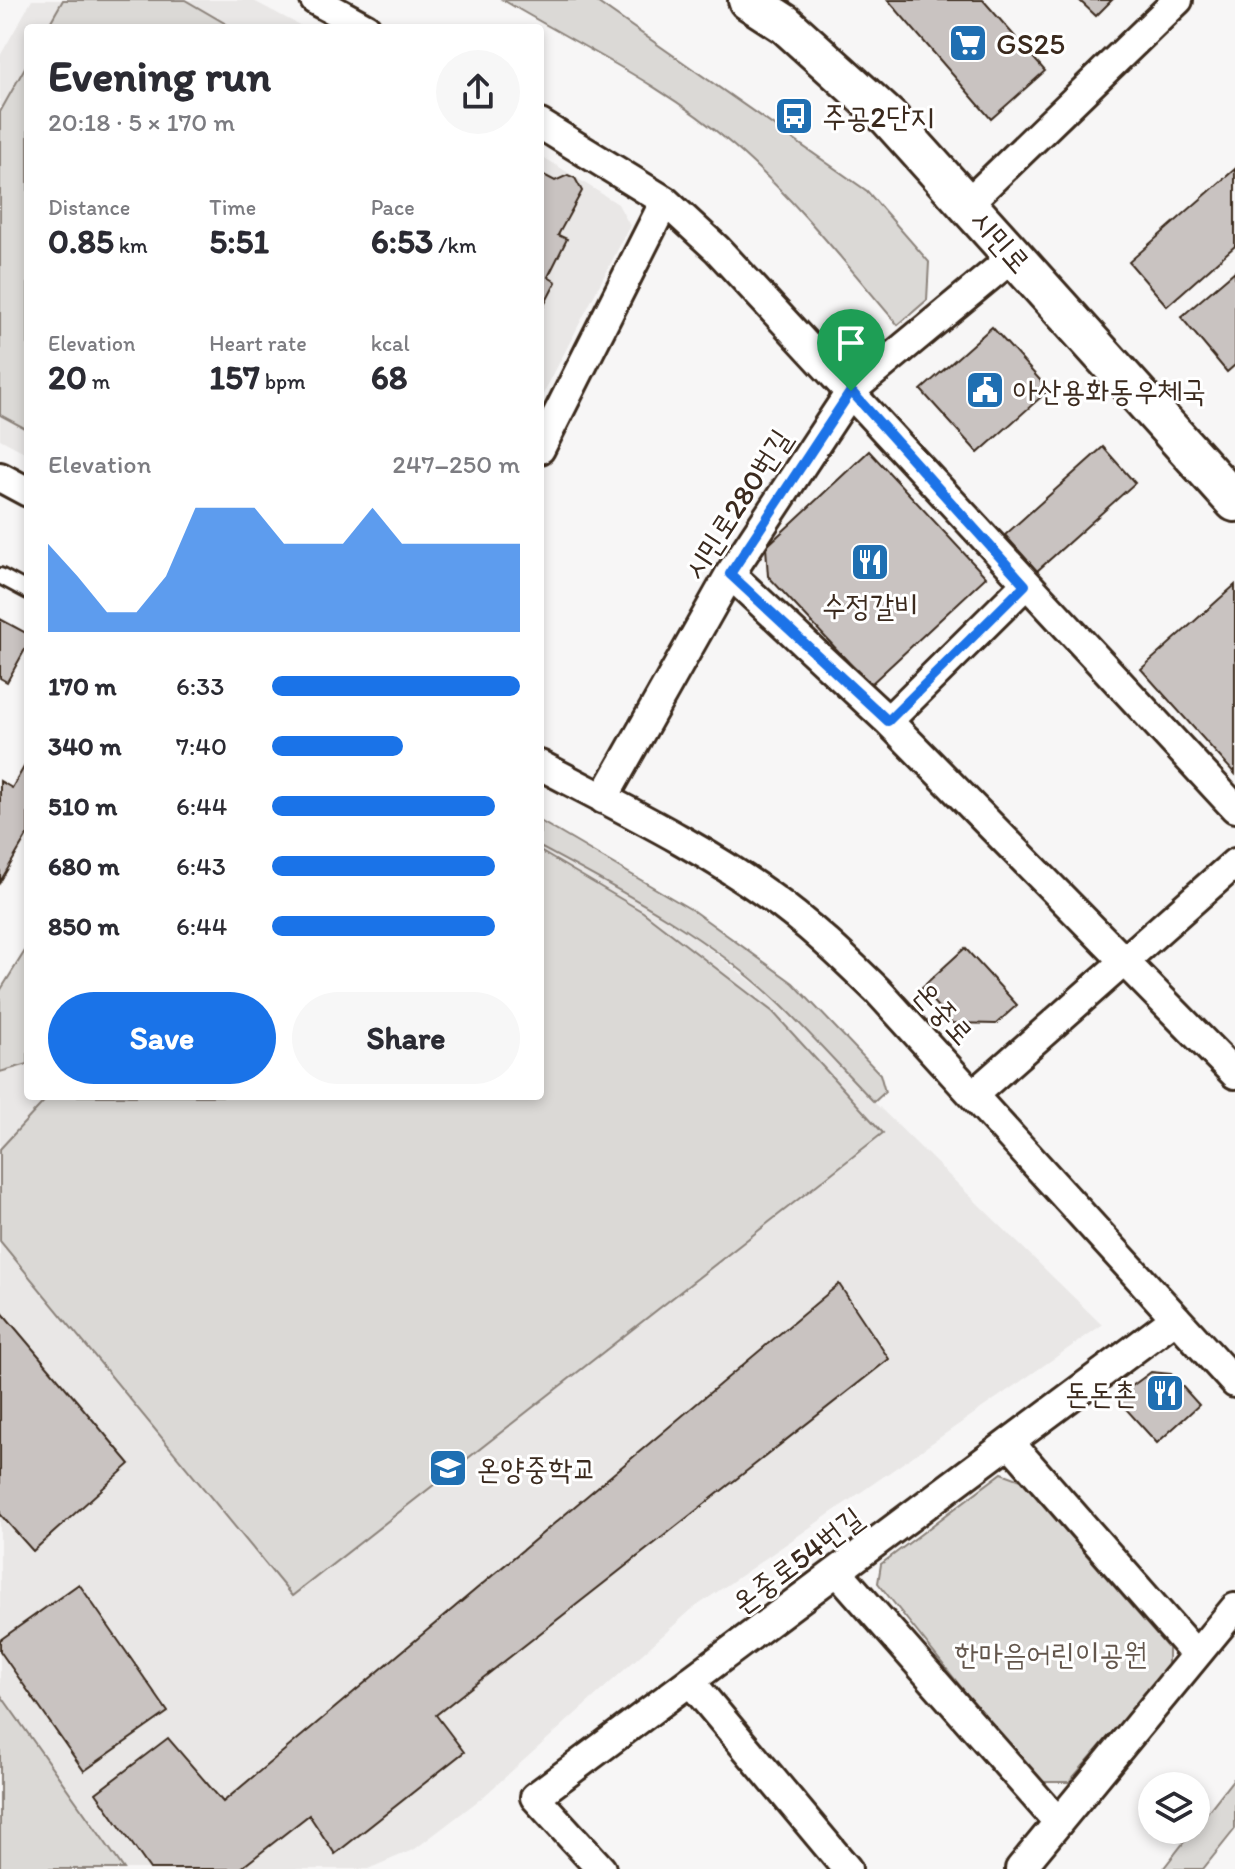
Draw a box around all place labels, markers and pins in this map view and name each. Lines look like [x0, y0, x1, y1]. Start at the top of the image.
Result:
supermarket icon: GS25 [947, 22, 989, 64]
place label: GS25 [996, 25, 1065, 62]
bus stop icon: 주공2단지 [773, 95, 815, 137]
place label: 주공2단지 [822, 98, 934, 135]
pin [817, 309, 885, 391]
public building icon: 아산용화동우체국 [964, 369, 1006, 411]
place label: 아산용화동우체국 [1013, 372, 1206, 409]
restaurant icon: 수정갈비 [849, 541, 891, 583]
place label: 수정갈비 [822, 587, 918, 624]
restaurant icon: 돈돈촌 [1144, 1372, 1186, 1414]
place label: 돈돈촌 [1065, 1375, 1137, 1412]
school or university icon: 온양중학교 [427, 1447, 469, 1489]
place label: 온양중학교 [476, 1450, 597, 1487]

